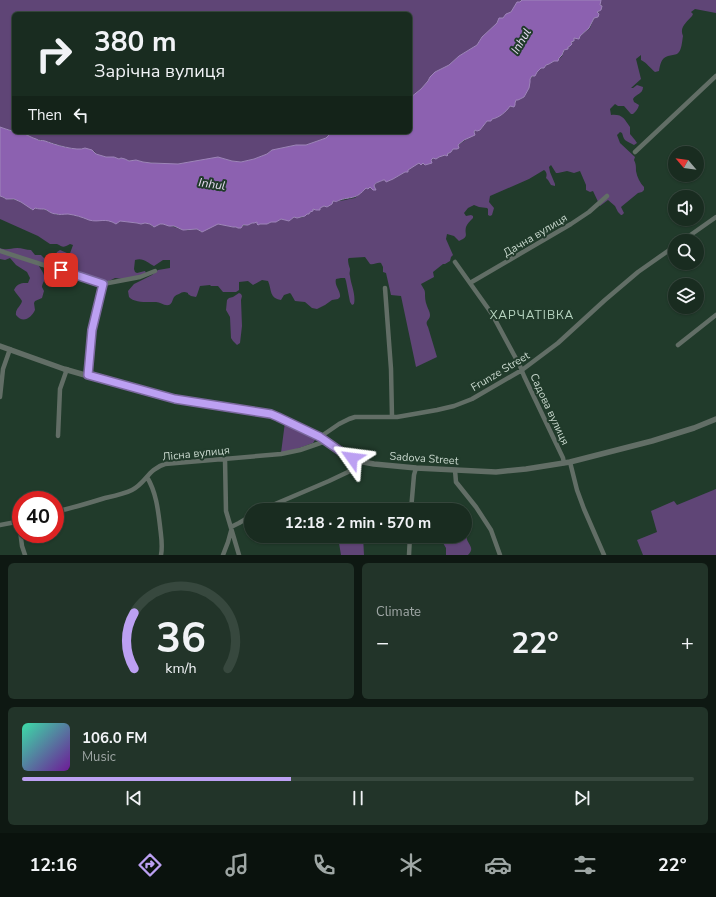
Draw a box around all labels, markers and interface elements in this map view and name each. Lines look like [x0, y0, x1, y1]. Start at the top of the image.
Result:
text: 380 m [94, 23, 177, 61]
water label: Inhul [507, 25, 535, 57]
icon: right [28, 28, 80, 80]
text: Зарічна вулиця [94, 59, 225, 83]
icon: left [70, 104, 92, 126]
text: Then [28, 105, 62, 125]
north arrow [668, 146, 704, 182]
map controls [668, 146, 704, 314]
water label: Inhul [198, 174, 227, 194]
button: sound [668, 190, 704, 226]
street label: Дачна вулиця [500, 210, 570, 261]
button: search [668, 234, 704, 270]
pin [44, 253, 78, 287]
icon: arrive [50, 259, 72, 281]
button: layers [668, 278, 704, 314]
district label: ХАРЧАТІВКА [490, 307, 574, 323]
street label: Frunze Street [468, 348, 533, 395]
street label: Садова вулиця [526, 371, 573, 448]
position arrow [331, 437, 373, 479]
street label: Лісна вулиця [161, 442, 231, 465]
street label: Sadova Street [389, 449, 459, 468]
speed limit sign: 40 [12, 491, 64, 543]
text: 12:18 · 2 min · 570 m [285, 513, 431, 533]
text: Climate [376, 603, 421, 621]
text: 36 [156, 610, 206, 667]
text: 22° [511, 623, 559, 664]
text: − [376, 628, 389, 658]
text: + [681, 628, 694, 658]
text: km/h [165, 659, 197, 678]
text: 106.0 FM [82, 728, 147, 748]
text: Music [82, 748, 116, 766]
icon: previous [123, 787, 145, 809]
icon: pause [347, 787, 369, 809]
icon: next [571, 787, 593, 809]
icon: directions [136, 851, 164, 879]
icon: music [223, 851, 251, 879]
icon: phone [310, 851, 338, 879]
icon: climate [397, 851, 425, 879]
icon: car [484, 851, 512, 879]
icon: filters [571, 851, 599, 879]
text: 12:16 [29, 853, 77, 877]
text: 22° [658, 853, 686, 877]

